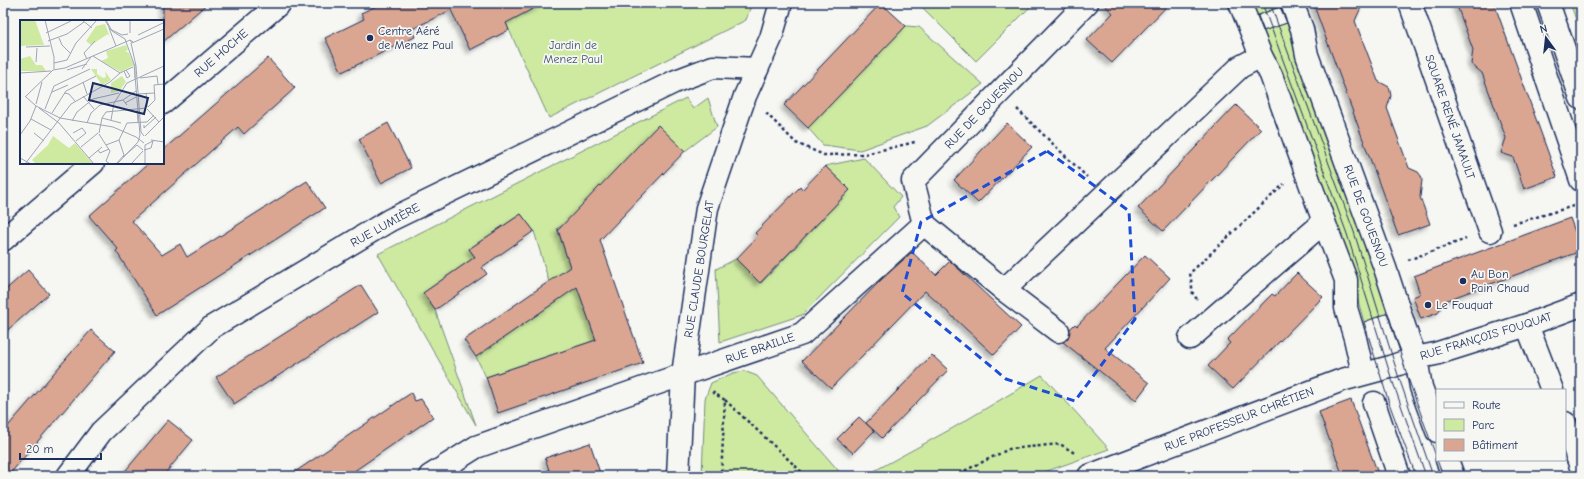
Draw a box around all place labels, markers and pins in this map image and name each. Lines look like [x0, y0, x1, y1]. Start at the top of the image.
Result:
place label: Centre Aéré de Menez Paul [378, 24, 453, 52]
marker: Centre Aéré de Menez Paul [365, 33, 375, 43]
place label: Au Bon Pain Chaud [1471, 267, 1529, 295]
marker: Au Bon Pain Chaud [1458, 276, 1468, 286]
place label: Le Fouquat [1436, 298, 1493, 312]
marker: Le Fouquat [1423, 300, 1433, 310]

